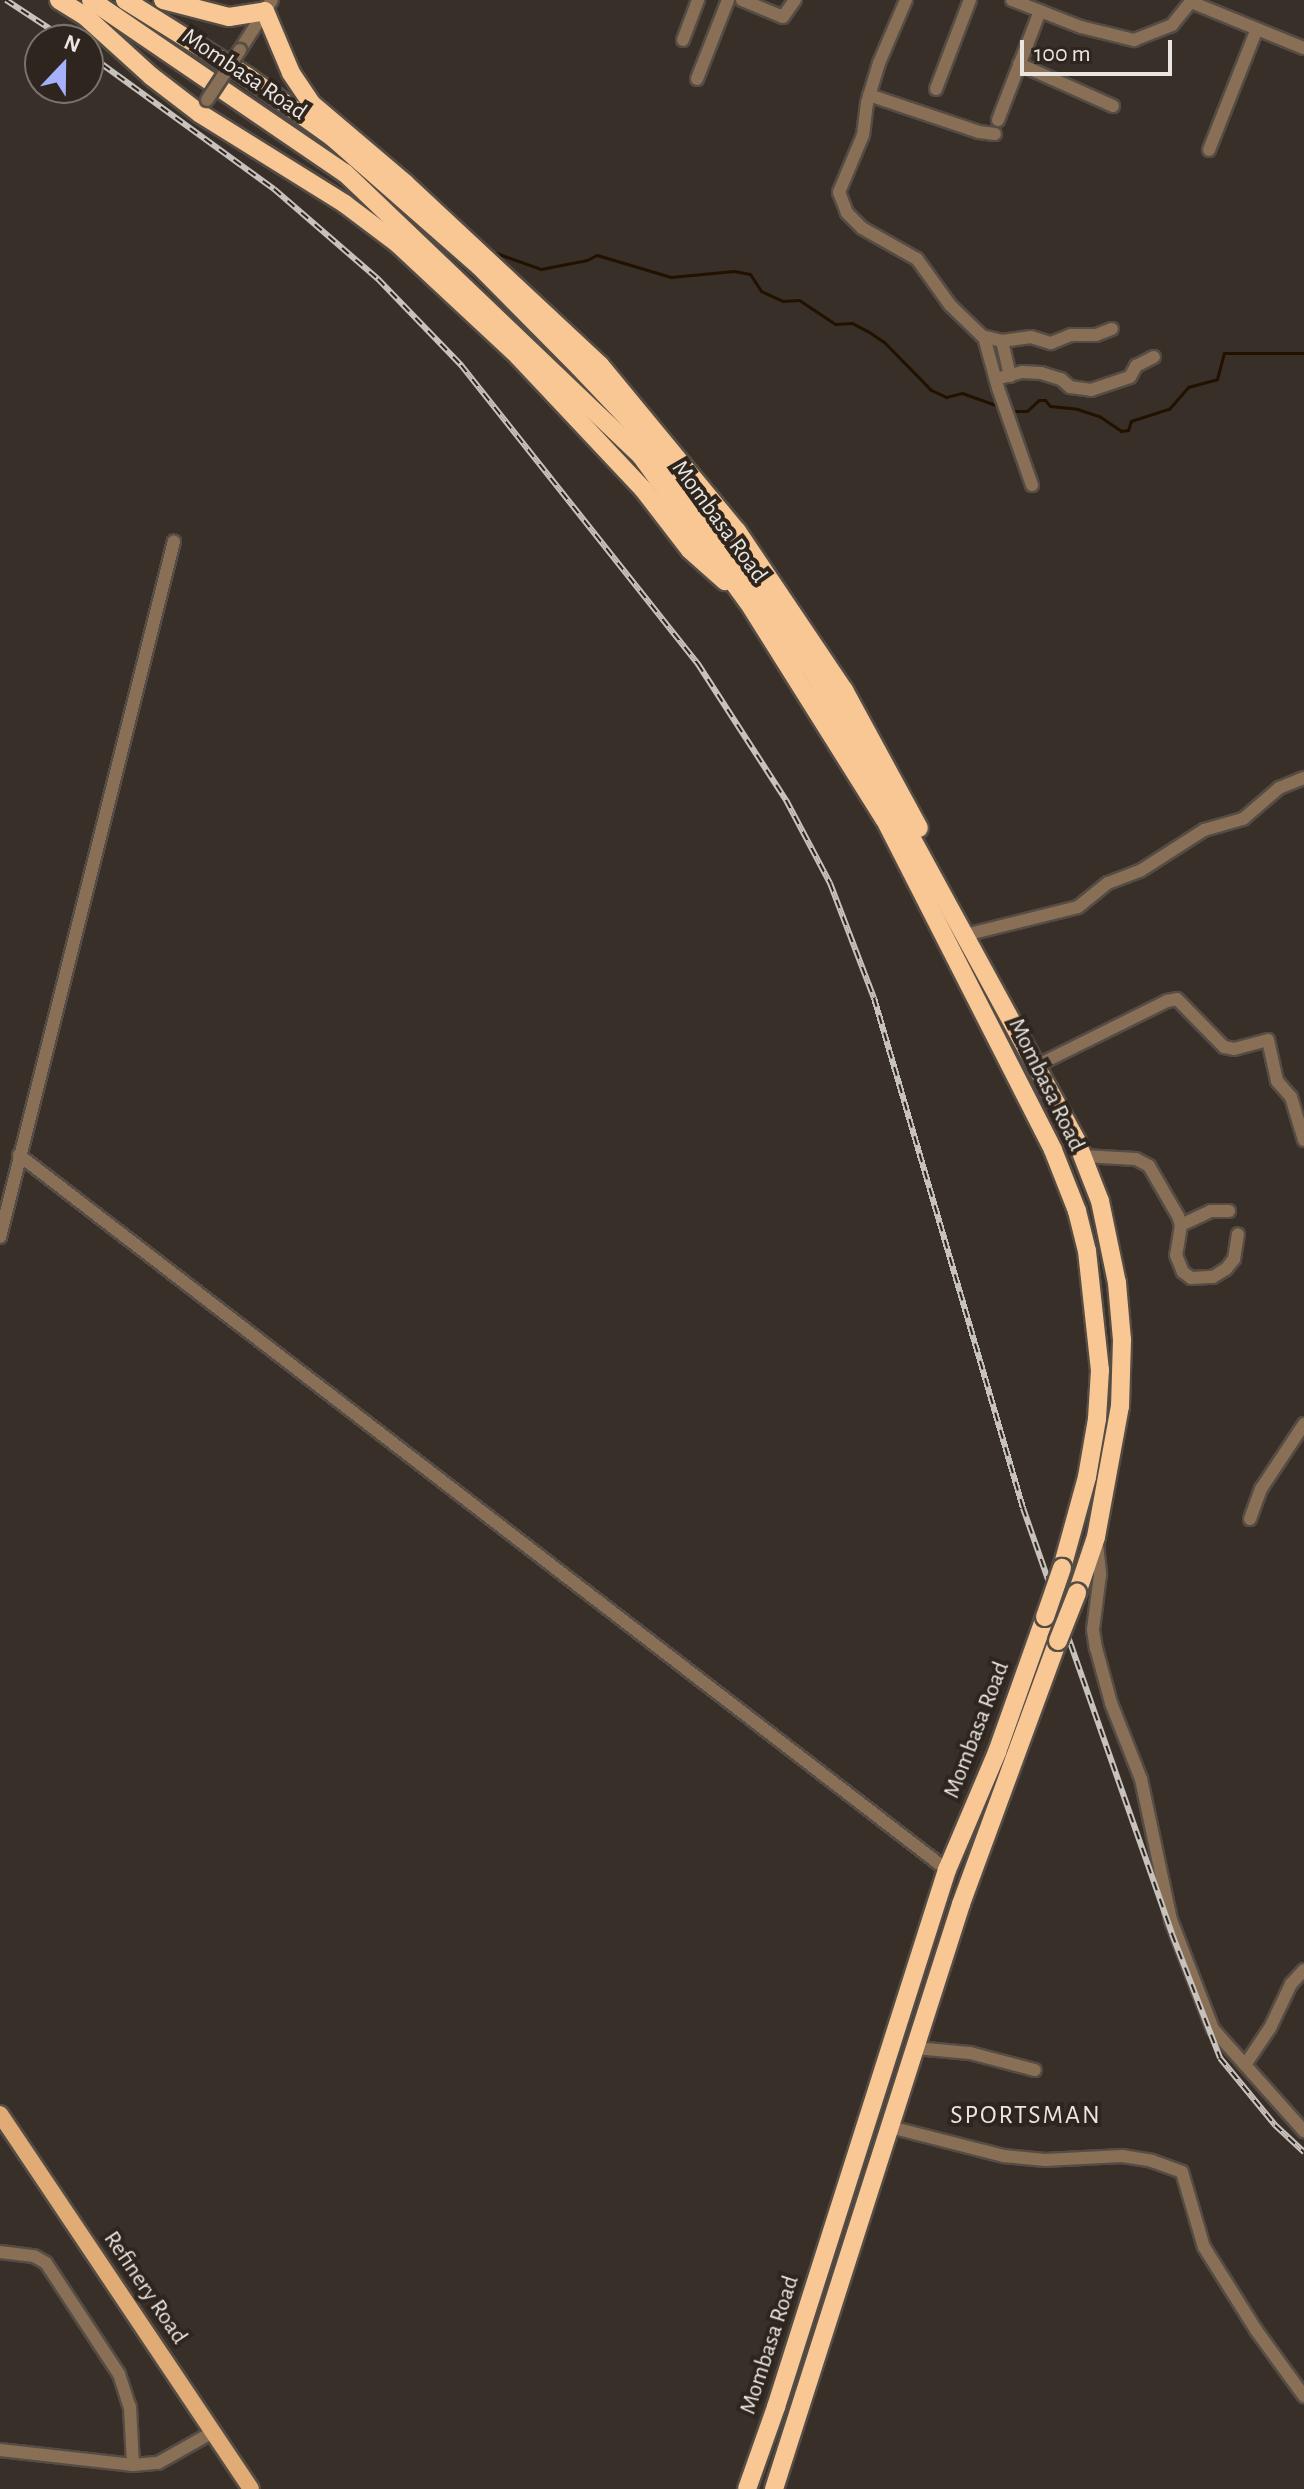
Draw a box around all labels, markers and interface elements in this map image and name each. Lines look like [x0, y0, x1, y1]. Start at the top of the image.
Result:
street label: Mombasa Road [176, 23, 312, 127]
north arrow [24, 24, 104, 104]
scale bar [1024, 24, 1176, 74]
text: N [61, 31, 83, 57]
text: 100 m [1034, 42, 1091, 66]
street label: Mombasa Road [665, 455, 773, 589]
street label: Mombasa Road [1001, 1014, 1091, 1156]
street label: Mombasa Road [938, 1657, 1016, 1803]
district label: SPORTSMAN [950, 2100, 1102, 2132]
street label: Refinery Road [97, 2226, 193, 2350]
street label: Mombasa Road [734, 2272, 806, 2418]

